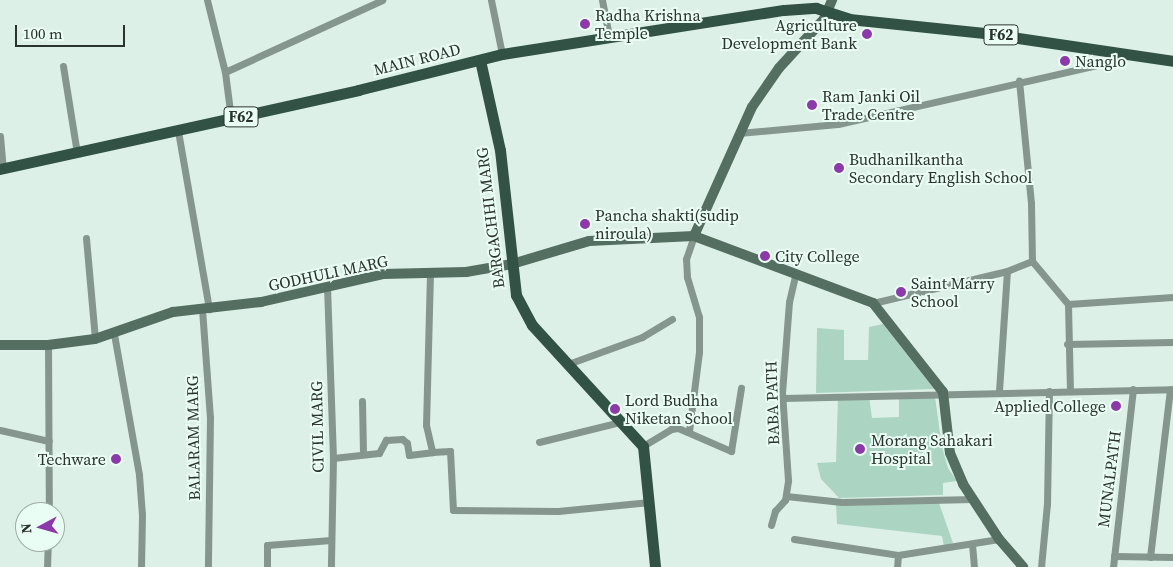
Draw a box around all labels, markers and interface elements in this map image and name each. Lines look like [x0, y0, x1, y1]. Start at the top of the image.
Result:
place label: Radha Krishna Temple [595, 5, 701, 43]
scale bar [18, 15, 128, 47]
place label: Agriculture Development Bank [721, 15, 857, 53]
marker: Radha Krishna Temple [579, 18, 591, 30]
road number: F62 [984, 22, 1018, 48]
text: 100 m [23, 23, 63, 44]
marker: Agriculture Development Bank [861, 28, 873, 40]
street label: MAIN ROAD [372, 39, 462, 79]
place label: Nanglo [1075, 51, 1126, 71]
marker: Nanglo [1059, 55, 1071, 67]
place label: Ram Janki Oil Trade Centre [822, 86, 920, 124]
marker: Ram Janki Oil Trade Centre [806, 99, 818, 111]
road number: F62 [224, 104, 258, 130]
street label: BARGACHHI MARG [472, 146, 508, 290]
place label: Budhanilkantha Secondary English School [849, 149, 1032, 187]
marker: Budhanilkantha Secondary English School [833, 162, 845, 174]
place label: Pancha shakti(sudip niroula) [595, 205, 739, 243]
marker: Pancha shakti(sudip niroula) [579, 218, 591, 230]
place label: City College [775, 246, 860, 266]
marker: City College [759, 250, 771, 262]
street label: GODHULI MARG [267, 251, 389, 295]
place label: Saint Marry School [911, 273, 995, 311]
marker: Saint Marry School [895, 286, 907, 298]
street label: BABA PATH [761, 361, 783, 445]
street label: BALARAM MARG [182, 375, 204, 501]
street label: CIVIL MARG [307, 381, 327, 473]
place label: Lord Budhha Niketan School [625, 390, 732, 428]
place label: Applied College [994, 396, 1106, 416]
marker: Applied College [1110, 400, 1122, 412]
marker: Lord Budhha Niketan School [609, 403, 621, 415]
place label: Morang Sahakari Hospital [871, 430, 993, 468]
street label: MUNALPATH [1094, 430, 1124, 528]
marker: Morang Sahakari Hospital [853, 442, 867, 456]
place label: Techware [38, 449, 106, 469]
marker: Techware [110, 453, 122, 465]
north arrow [15, 502, 65, 552]
text: N [16, 522, 37, 535]

